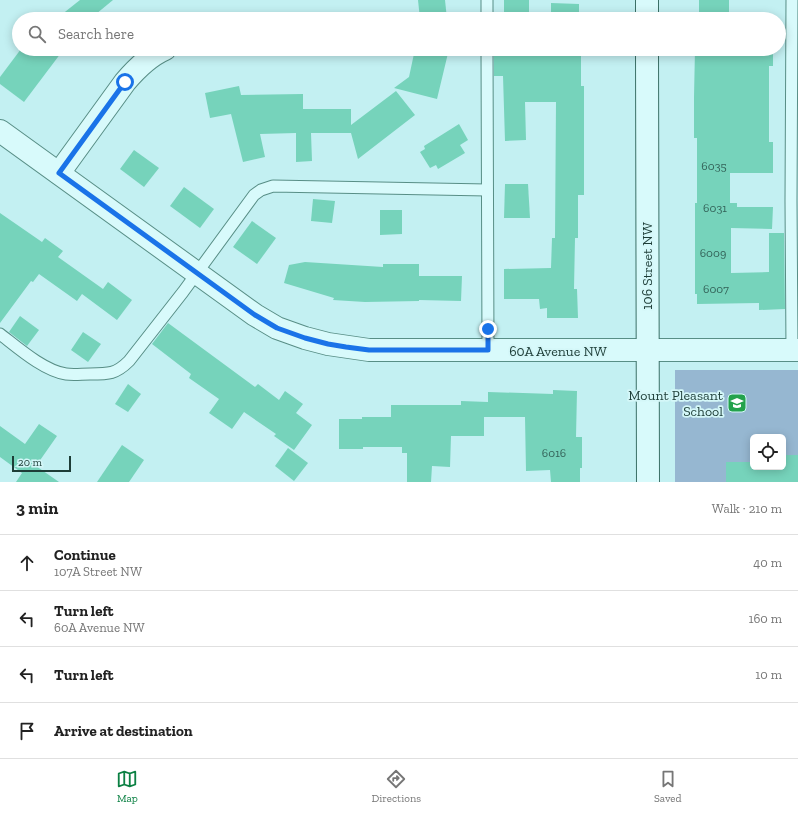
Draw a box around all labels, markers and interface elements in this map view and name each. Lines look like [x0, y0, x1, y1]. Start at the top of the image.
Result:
search box [12, 12, 786, 56]
icon: search [26, 23, 48, 45]
text: Search here [58, 25, 134, 43]
route start [116, 73, 134, 91]
house number: 6035 [701, 159, 727, 173]
house number: 6031 [703, 201, 727, 215]
street label: 106 Street NW [639, 222, 656, 310]
house number: 6009 [700, 246, 726, 260]
house number: 6007 [703, 282, 729, 296]
route end [479, 320, 497, 338]
street label: 60A Avenue NW [509, 343, 607, 360]
place label: Mount Pleasant School [628, 387, 724, 420]
school or university icon: Mount Pleasant School [726, 392, 748, 414]
map controls [750, 434, 786, 470]
button: locate [750, 434, 786, 470]
house number: 6016 [542, 446, 566, 460]
scale bar [12, 454, 71, 473]
text: 20 m [18, 456, 42, 469]
text: 3 min [16, 498, 58, 518]
text: Walk · 210 m [712, 501, 782, 516]
text: Continue [54, 546, 116, 564]
icon: ahead [16, 552, 38, 574]
text: 40 m [753, 555, 782, 570]
text: 107A Street NW [54, 564, 142, 579]
text: Turn left [54, 602, 114, 620]
icon: left [16, 608, 38, 630]
text: 160 m [748, 611, 782, 626]
text: 60A Avenue NW [54, 620, 145, 635]
icon: left [16, 664, 38, 686]
text: Turn left [54, 666, 114, 684]
text: 10 m [755, 667, 782, 682]
icon: arrive [16, 720, 38, 742]
text: Arrive at destination [54, 722, 193, 740]
tab: Map [116, 768, 138, 805]
tab: Directions [371, 768, 421, 805]
tab: Saved [654, 768, 682, 805]

